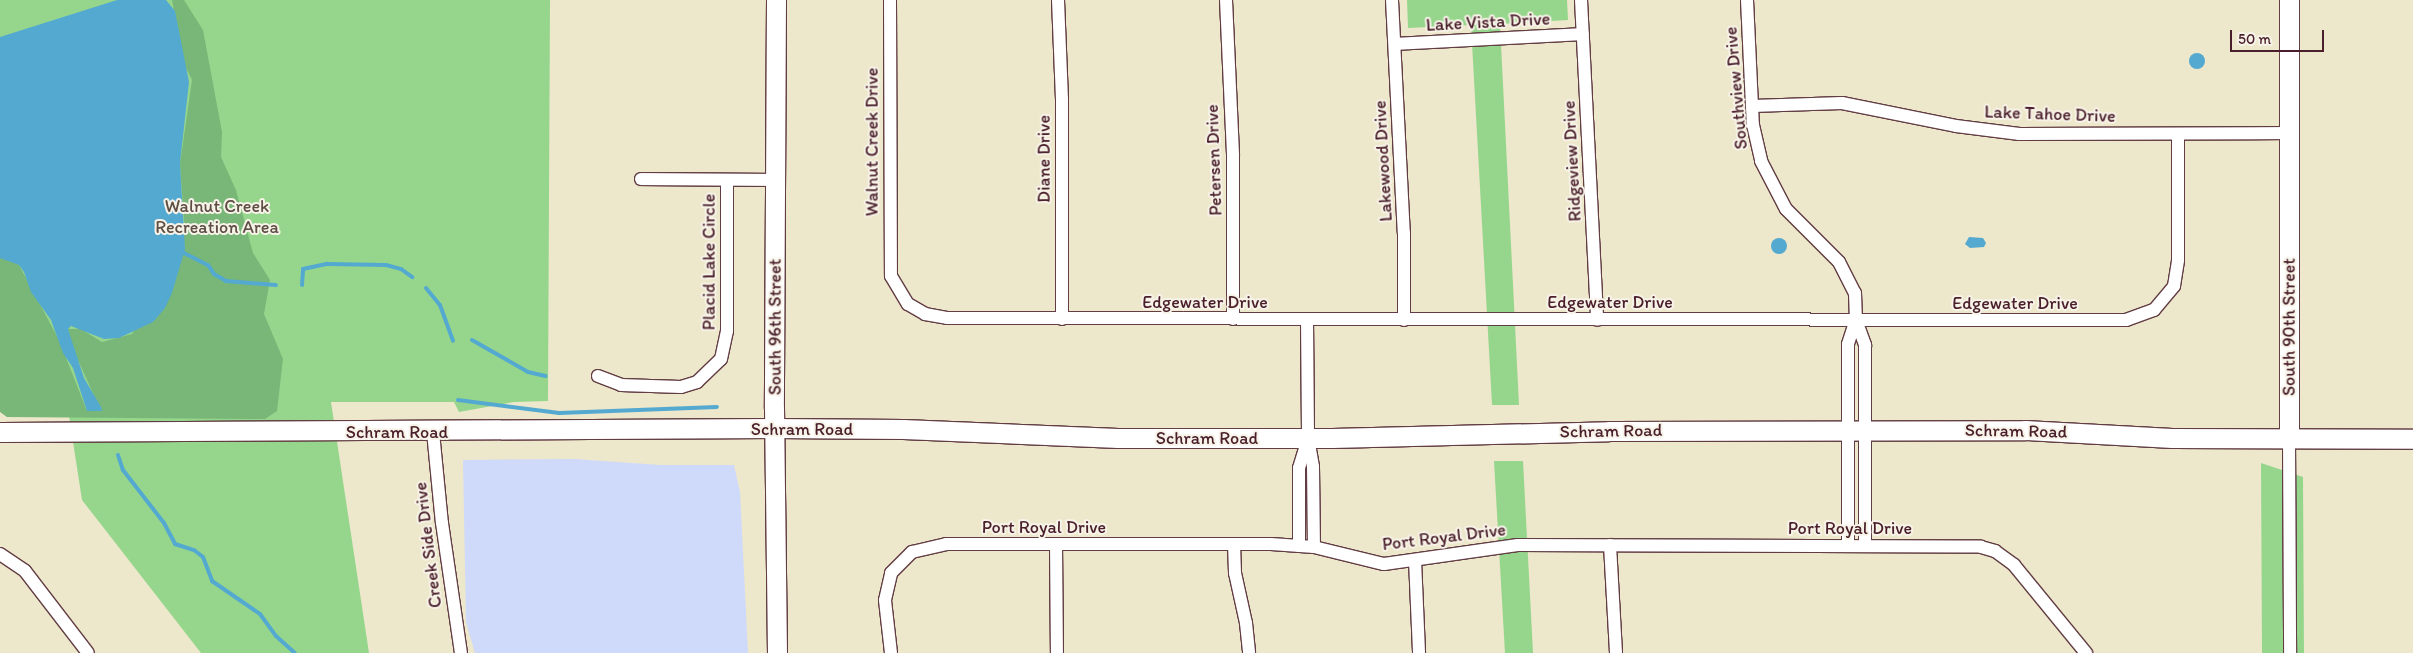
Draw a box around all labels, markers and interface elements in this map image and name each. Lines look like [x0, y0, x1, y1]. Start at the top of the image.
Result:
street label: Lake Vista Drive [1426, 8, 1550, 36]
scale bar [2233, 20, 2327, 52]
street label: Southview Drive [1720, 26, 1752, 150]
text: 50 m [2238, 30, 2271, 48]
street label: Walnut Creek Drive [861, 68, 883, 216]
street label: Lakewood Drive [1369, 100, 1397, 222]
street label: Ridgeview Drive [1558, 100, 1586, 222]
street label: Lake Tahoe Drive [1985, 101, 2115, 127]
street label: Petersen Drive [1201, 104, 1227, 216]
street label: Diane Drive [1033, 115, 1055, 203]
street label: Placid Lake Circle [698, 194, 720, 330]
park label: Walnut Creek Recreation Area [155, 196, 279, 238]
street label: South 90th Street [2278, 258, 2300, 396]
street label: South 96th Street [764, 259, 786, 395]
street label: Edgewater Drive [1142, 291, 1268, 313]
street label: Edgewater Drive [1547, 291, 1673, 313]
street label: Edgewater Drive [1952, 292, 2078, 314]
street label: Schram Road [751, 418, 853, 440]
street label: Schram Road [1560, 419, 1662, 443]
street label: Schram Road [1965, 419, 2067, 443]
street label: Schram Road [346, 421, 448, 443]
street label: Schram Road [1156, 427, 1258, 449]
street label: Creek Side Drive [410, 481, 446, 609]
street label: Port Royal Drive [982, 516, 1106, 538]
street label: Port Royal Drive [1788, 517, 1912, 539]
street label: Port Royal Drive [1381, 519, 1507, 555]

